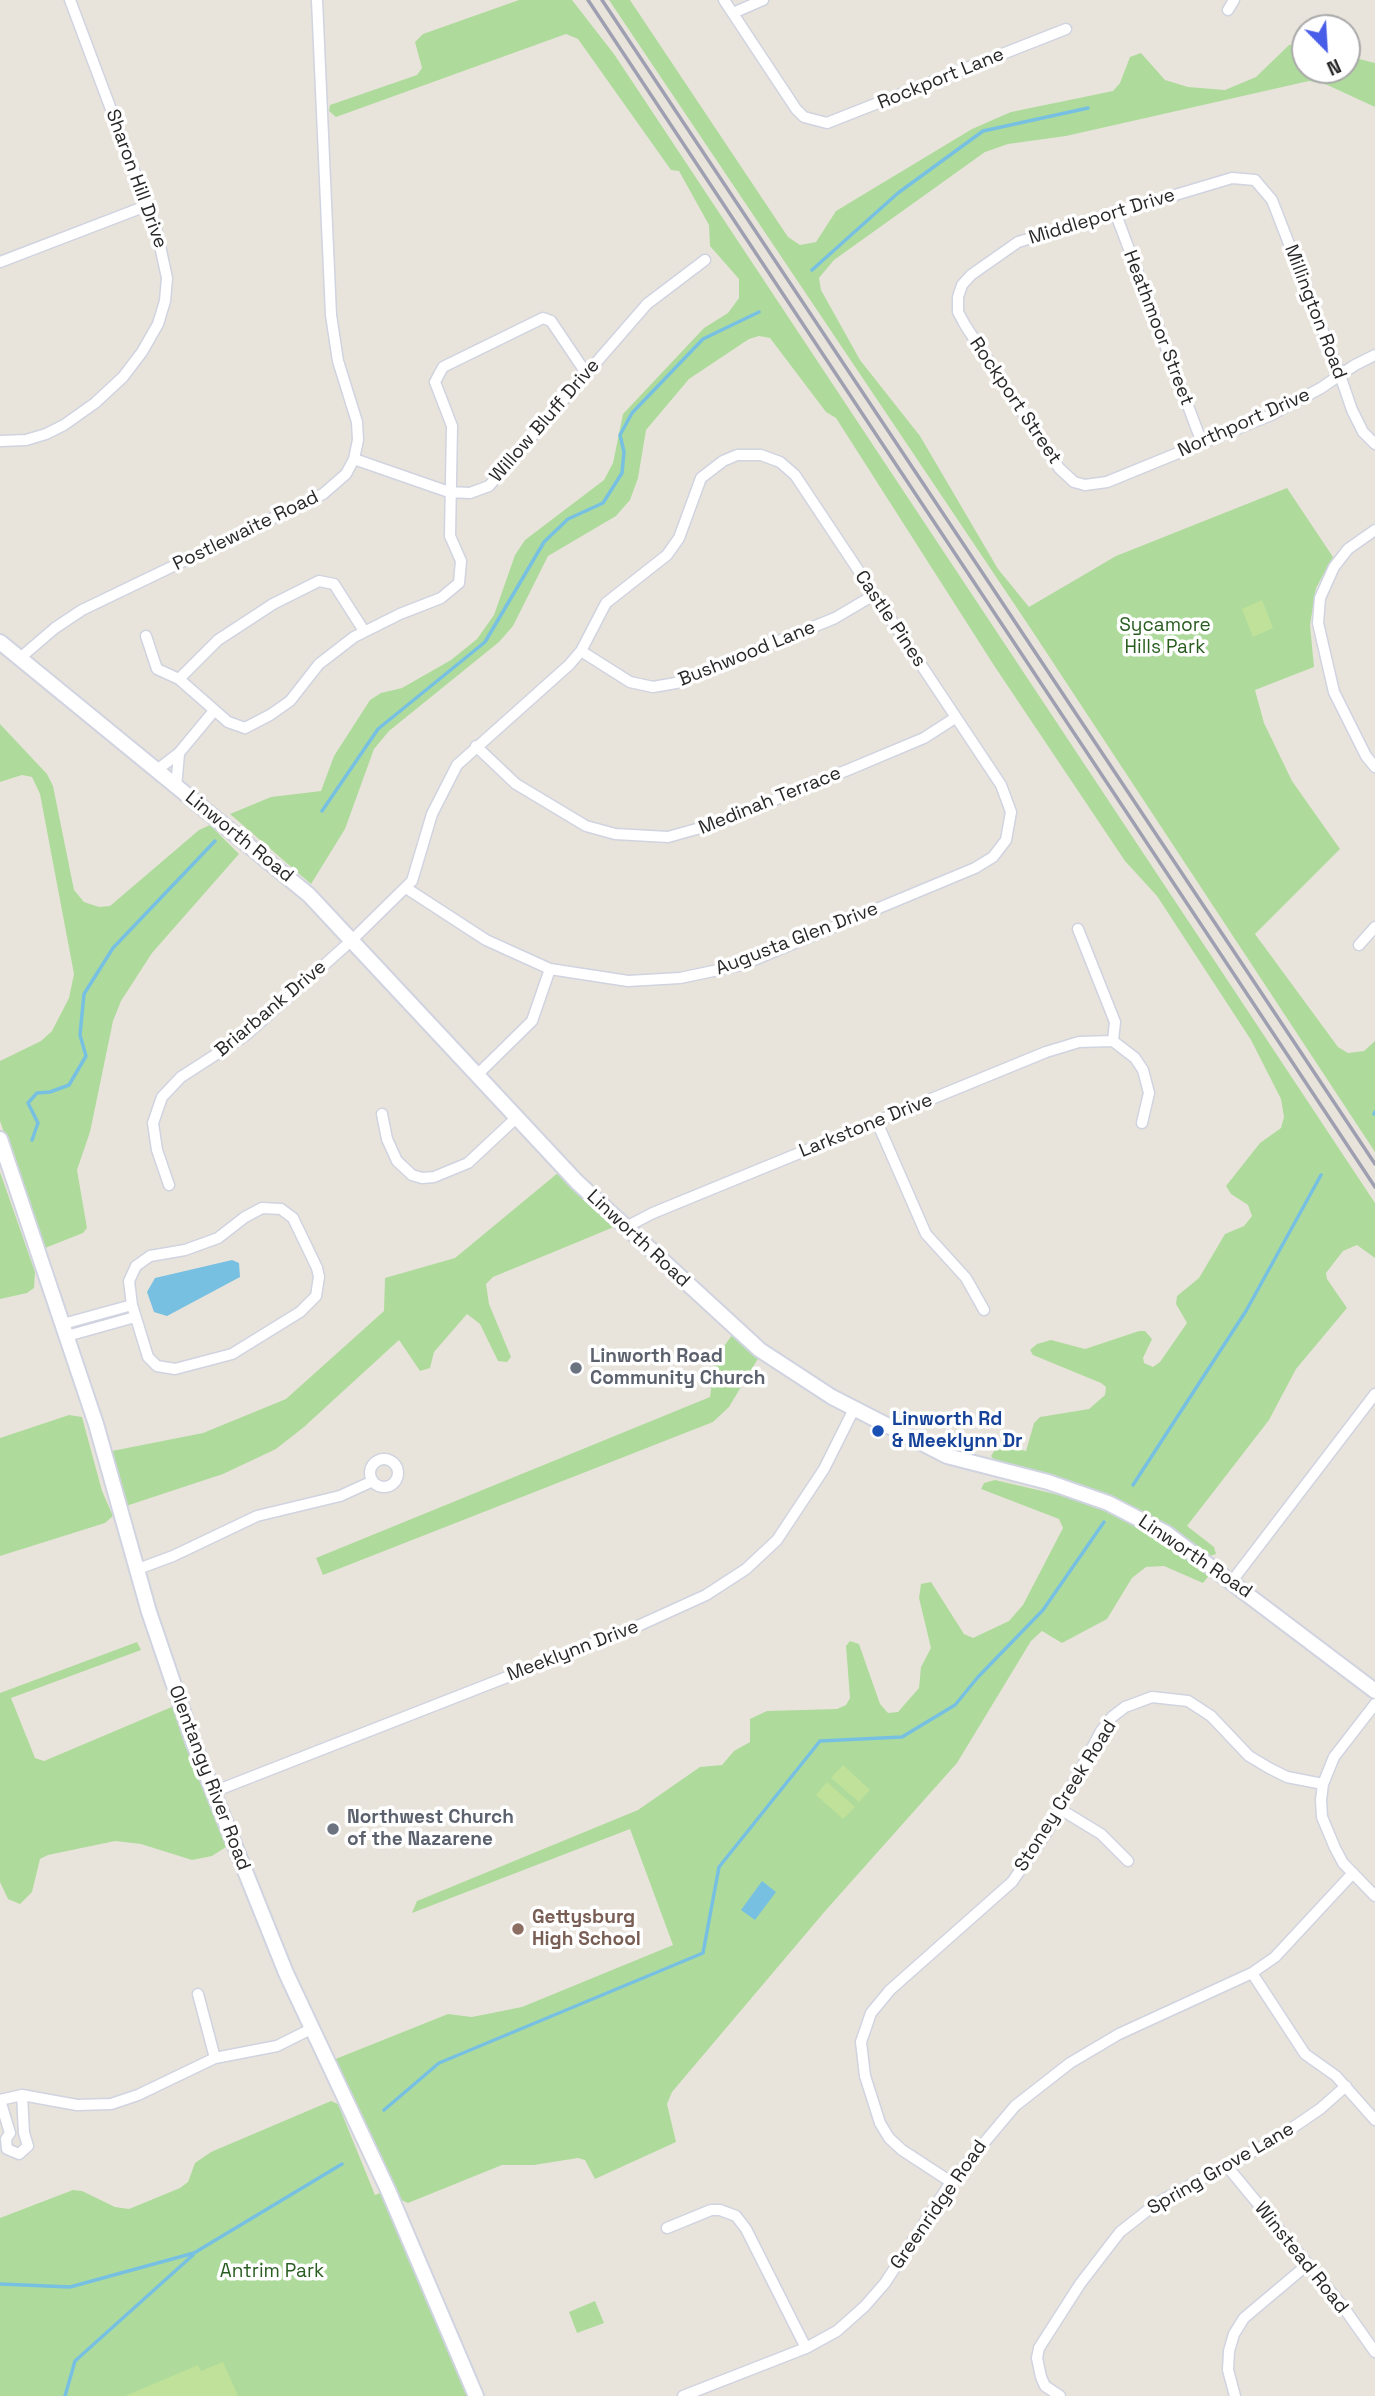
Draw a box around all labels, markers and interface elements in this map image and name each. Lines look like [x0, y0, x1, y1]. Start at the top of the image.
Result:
north arrow [1291, 14, 1361, 84]
street label: Rockport Lane [874, 43, 1008, 115]
text: N [1323, 53, 1345, 81]
street label: Sharon Hill Drive [100, 106, 172, 252]
street label: Middleport Drive [1026, 184, 1178, 250]
street label: Millington Road [1279, 242, 1351, 382]
street label: Heathmoor Street [1118, 247, 1198, 409]
street label: Rockport Street [964, 333, 1066, 469]
street label: Willow Bluff Drive [485, 355, 605, 487]
street label: Northport Drive [1174, 384, 1314, 462]
street label: Postlewaite Road [170, 486, 322, 576]
street label: Castle Pines [849, 566, 931, 672]
park label: Sycamore Hills Park [1119, 615, 1211, 659]
street label: Bushwood Lane [675, 616, 819, 692]
street label: Medinah Terrace [696, 762, 844, 840]
street label: Linworth Road [180, 786, 298, 888]
street label: Augusta Glen Drive [713, 898, 881, 980]
street label: Briarbank Drive [211, 956, 331, 1062]
street label: Larkstone Drive [796, 1089, 936, 1163]
street label: Linworth Road [582, 1186, 694, 1292]
place label: Linworth Road Community Church [590, 1346, 765, 1390]
marker: Linworth Road Community Church [568, 1360, 584, 1376]
place label: Linworth Rd & Meeklynn Dr [892, 1409, 1023, 1453]
marker: Linworth Rd & Meeklynn Dr [870, 1423, 886, 1439]
street label: Linworth Road [1134, 1511, 1256, 1603]
street label: Meeklynn Drive [504, 1615, 642, 1687]
street label: Olentangy River Road [163, 1682, 255, 1874]
street label: Stoney Creek Road [1010, 1716, 1122, 1876]
place label: Northwest Church of the Nazarene [347, 1807, 514, 1851]
marker: Northwest Church of the Nazarene [325, 1821, 341, 1837]
place label: Gettysburg High School [532, 1907, 641, 1951]
marker: Gettysburg High School [510, 1921, 526, 1937]
street label: Spring Grove Lane [1144, 2118, 1298, 2220]
street label: Greenridge Road [886, 2136, 992, 2274]
street label: Winstead Road [1249, 2198, 1353, 2318]
park label: Antrim Park [220, 2261, 324, 2283]

